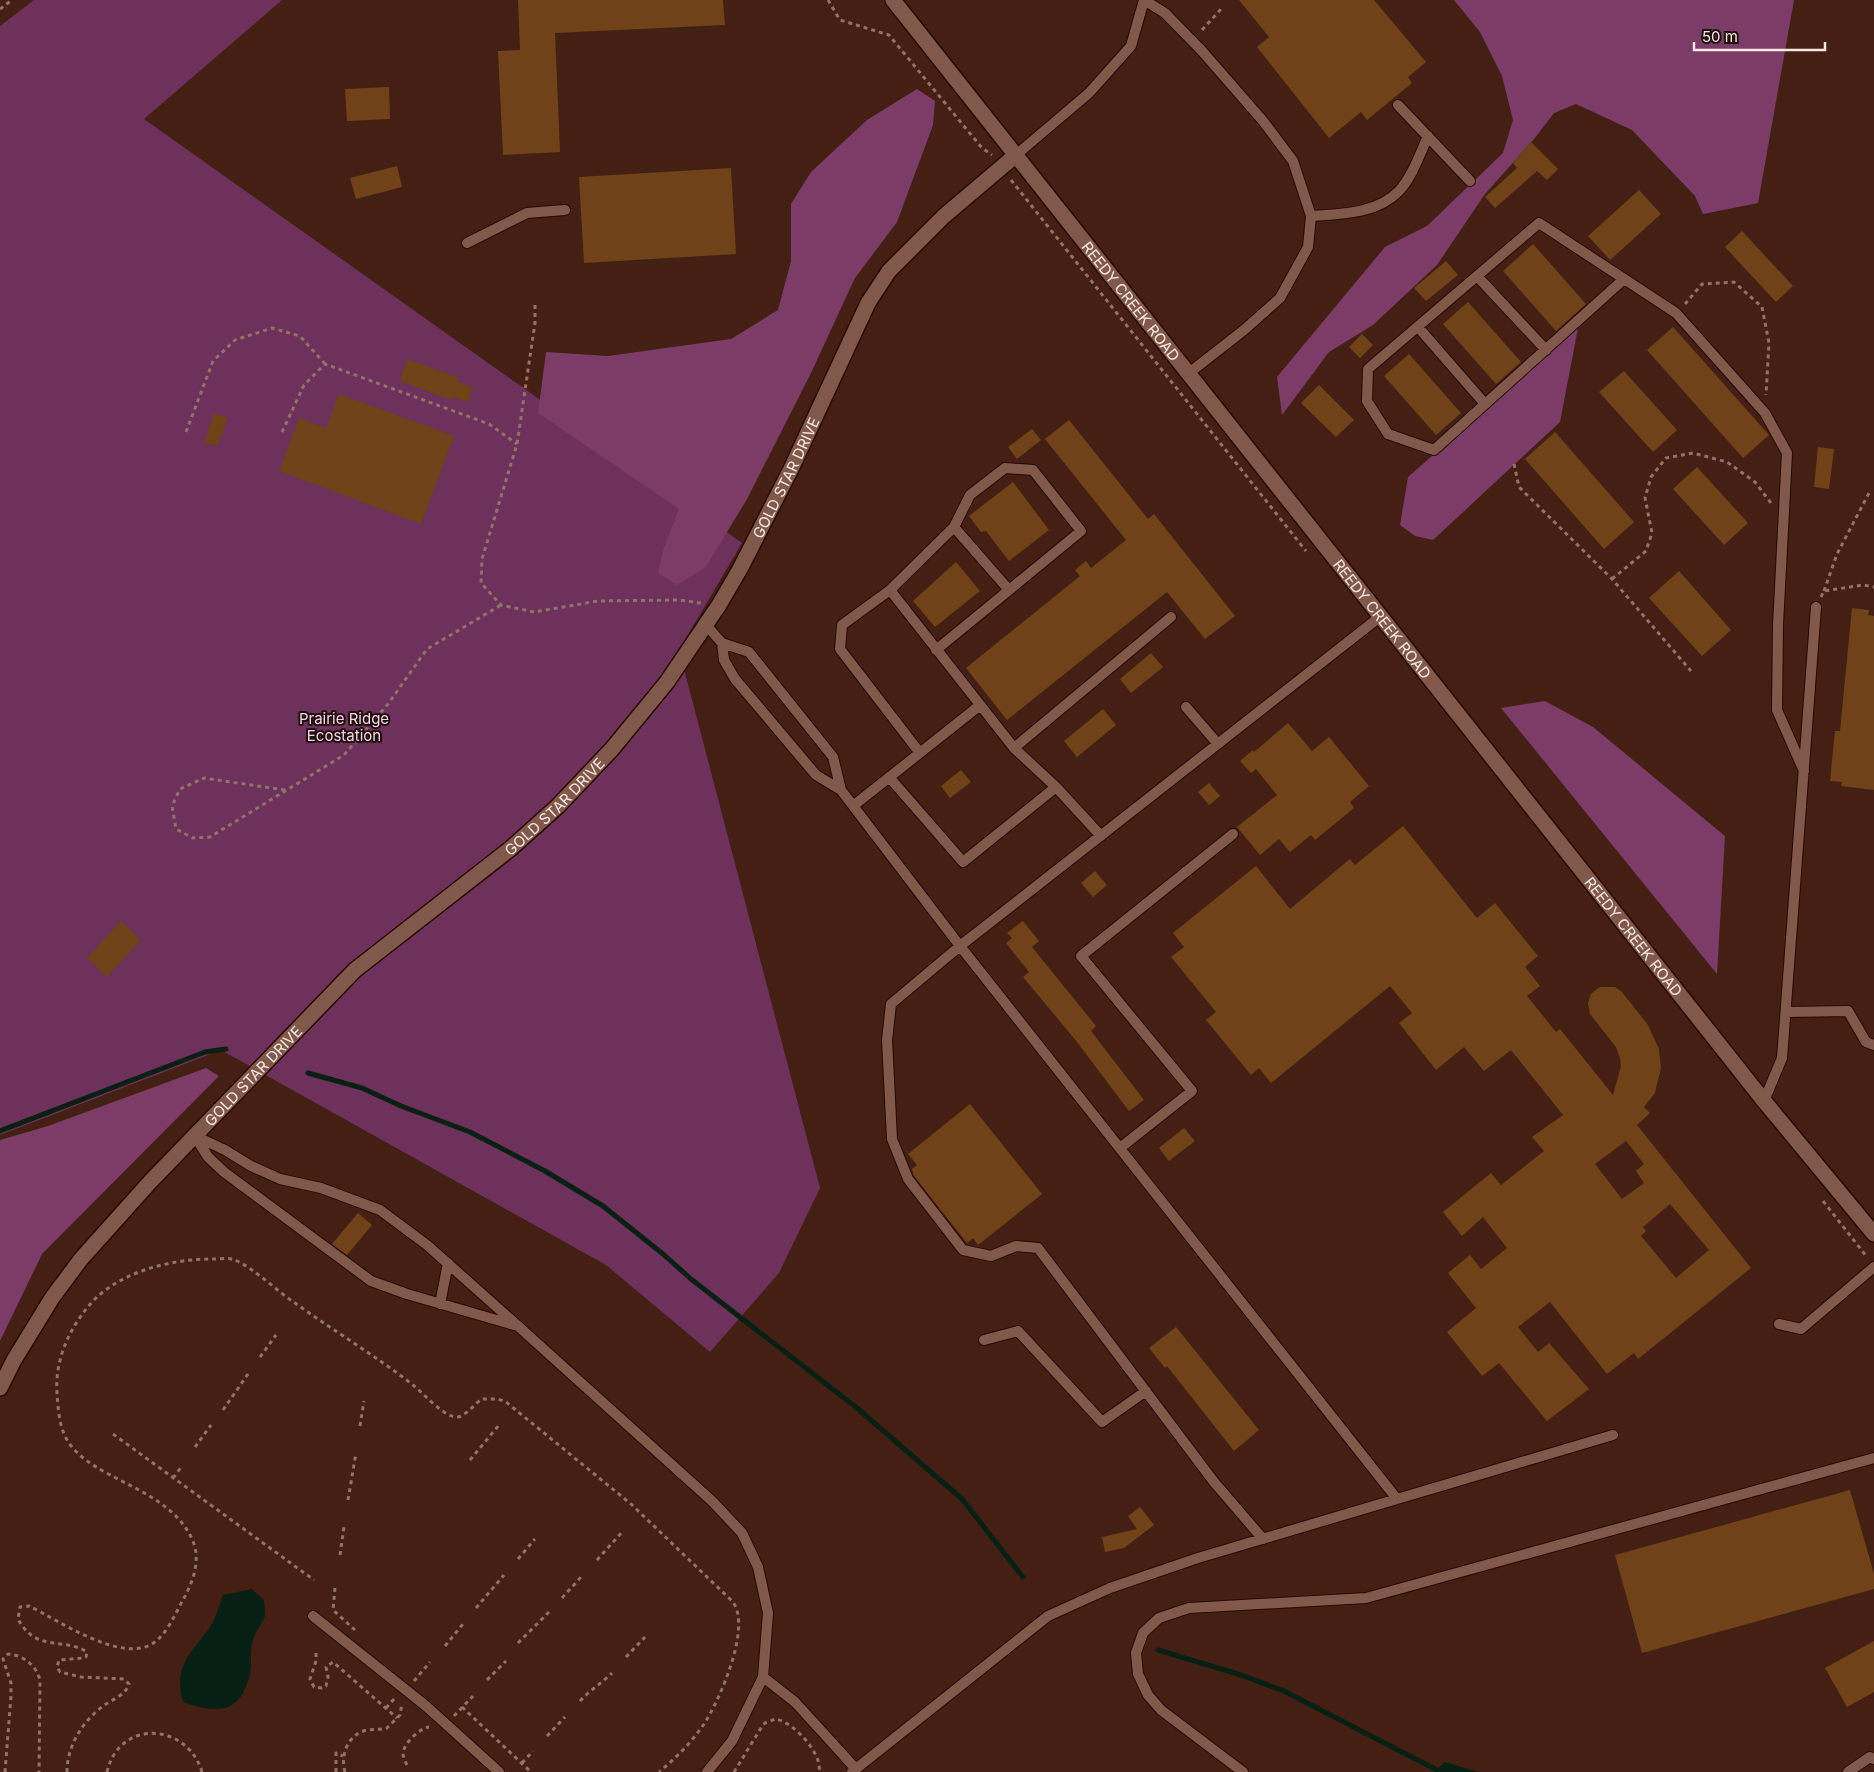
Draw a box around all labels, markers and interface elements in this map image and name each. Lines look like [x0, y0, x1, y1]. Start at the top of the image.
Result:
scale bar [1694, 20, 1825, 52]
text: 50 m [1702, 27, 1738, 46]
street label: REEDY CREEK ROAD [1078, 238, 1184, 365]
street label: GOLD STAR DRIVE [748, 414, 823, 541]
street label: REEDY CREEK ROAD [1329, 555, 1436, 682]
park label: Prairie Ridge Ecostation [299, 709, 389, 745]
street label: GOLD STAR DRIVE [500, 754, 608, 859]
street label: REEDY CREEK ROAD [1581, 873, 1687, 1000]
street label: GOLD STAR DRIVE [200, 1021, 306, 1130]

